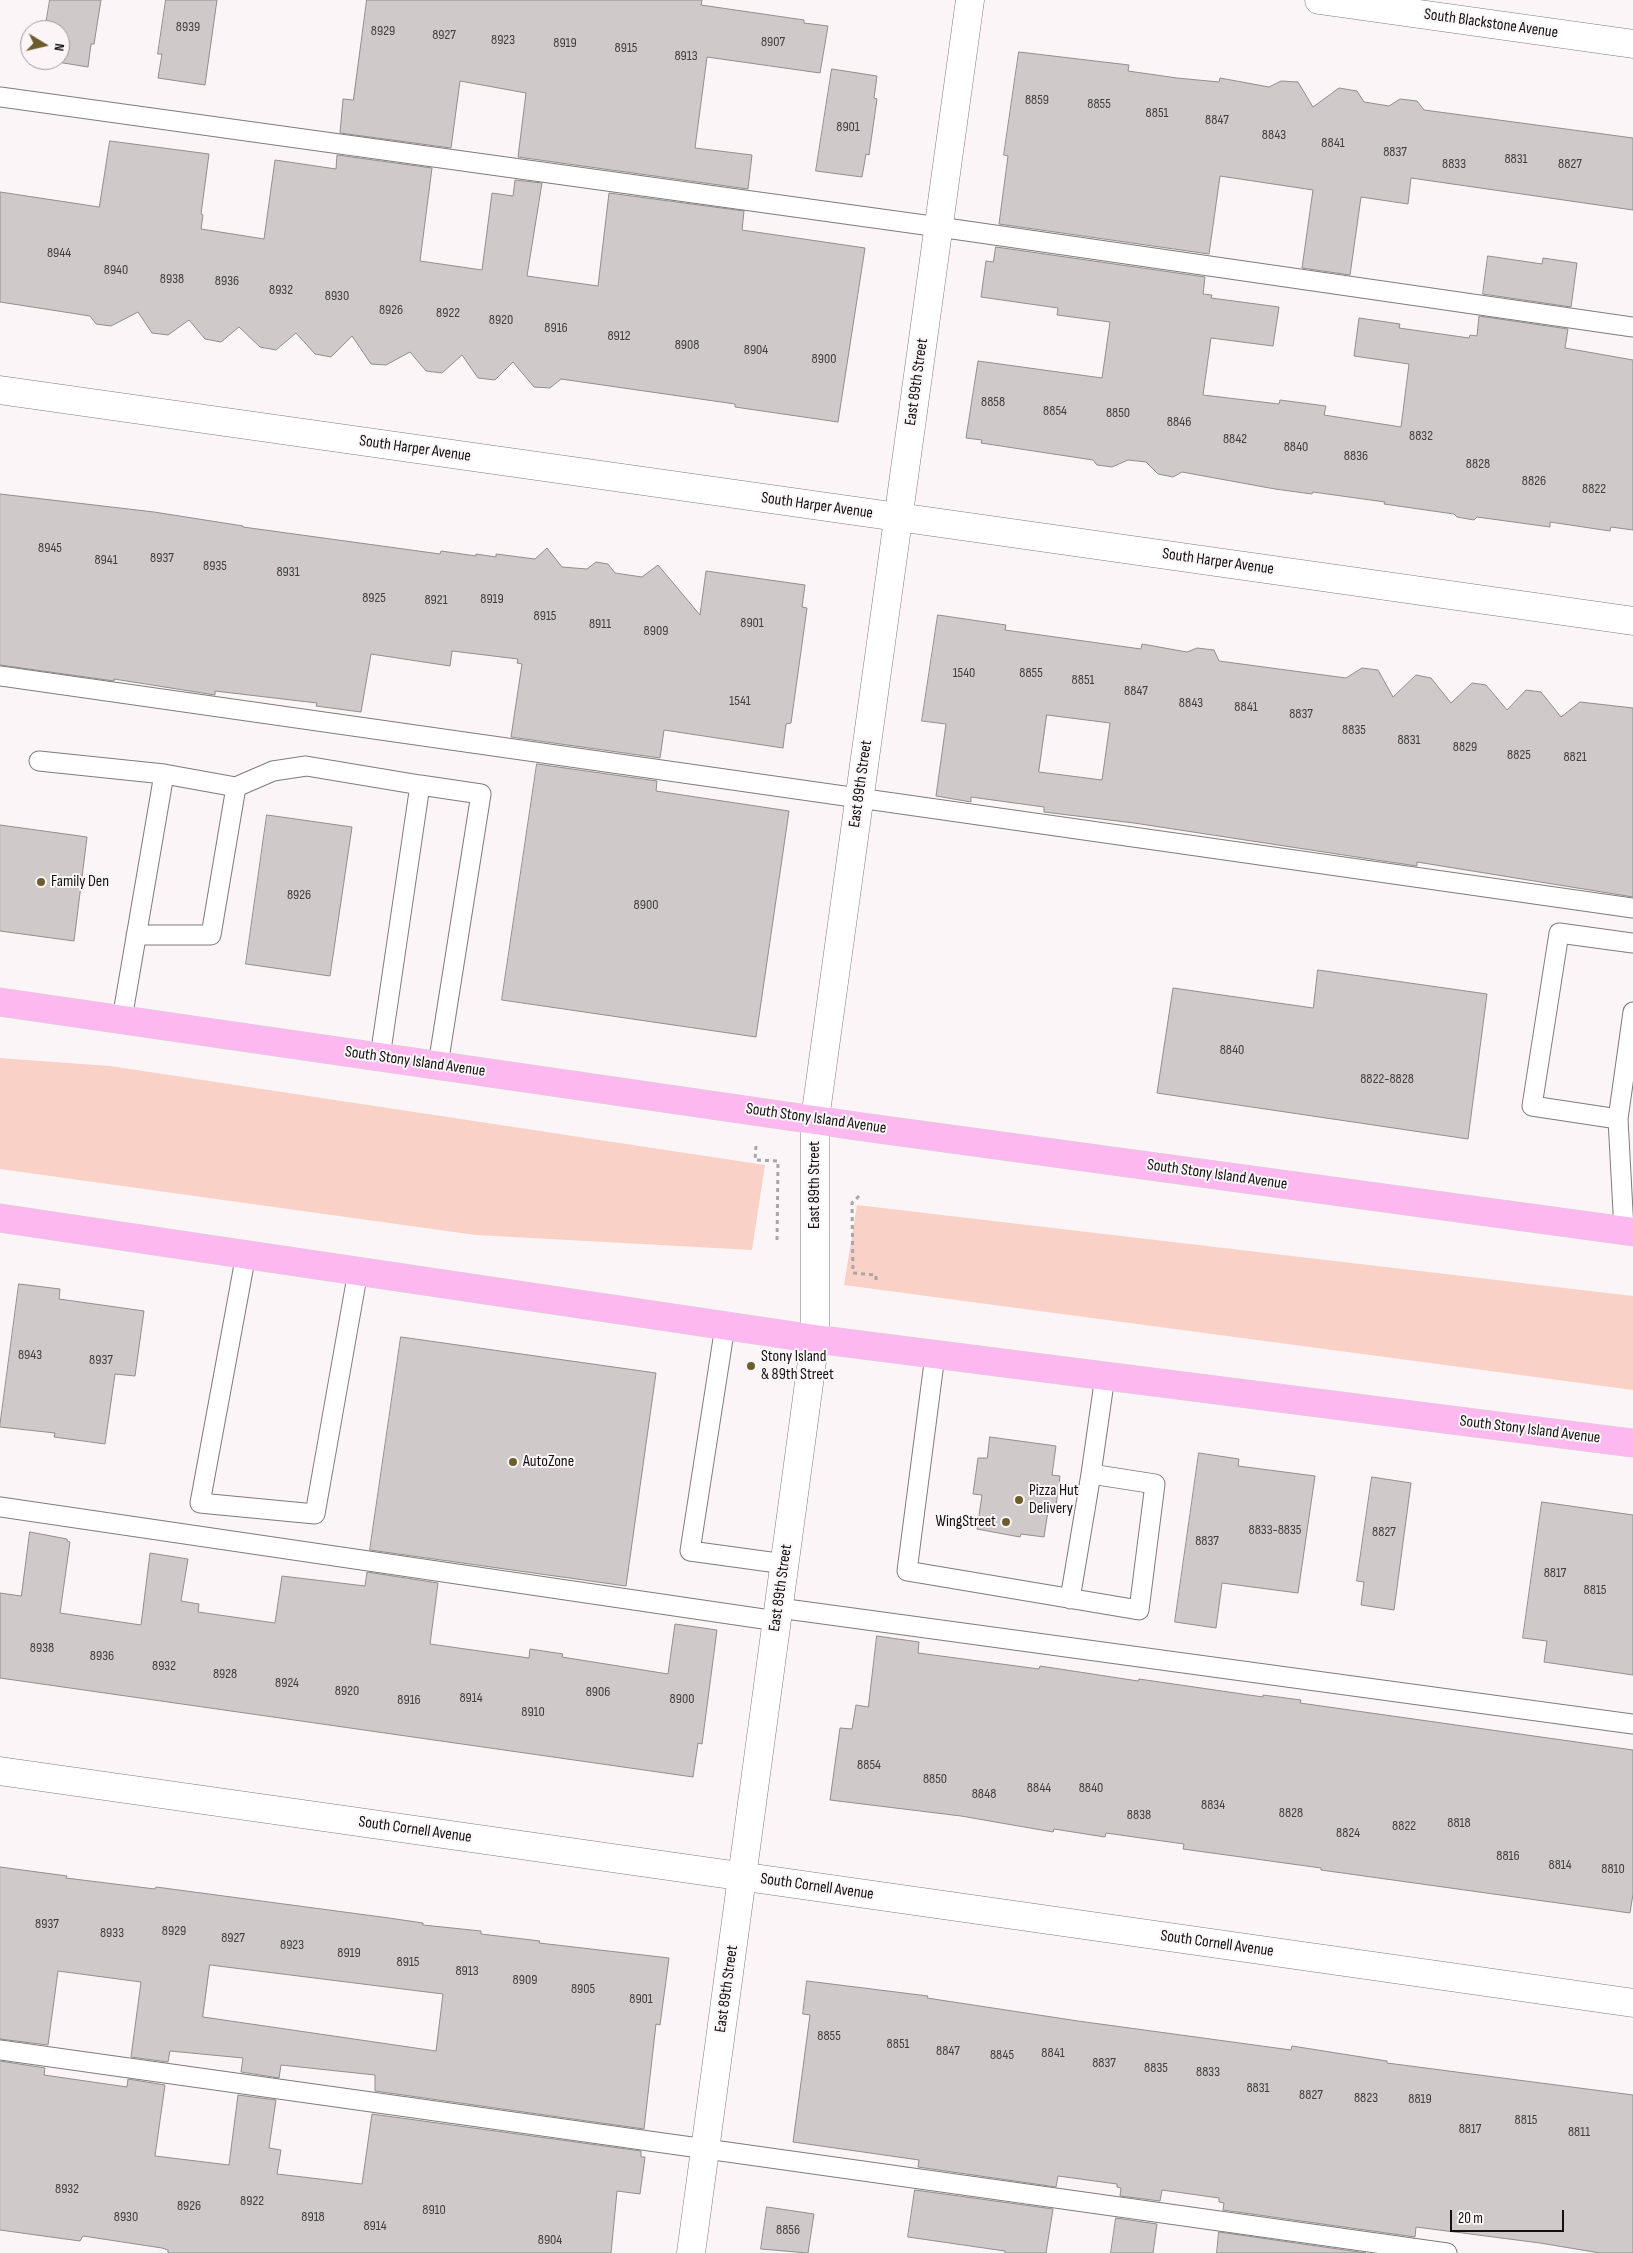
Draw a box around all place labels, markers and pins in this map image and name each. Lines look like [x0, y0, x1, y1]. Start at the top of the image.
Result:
place label: Family Den [51, 872, 109, 892]
marker: Family Den [35, 876, 47, 888]
place label: Stony Island & 89th Street [761, 1347, 834, 1385]
marker: Stony Island & 89th Street [745, 1360, 757, 1372]
place label: AutoZone [523, 1452, 574, 1472]
marker: AutoZone [507, 1456, 519, 1468]
place label: Pizza Hut Delivery [1029, 1481, 1079, 1519]
marker: Pizza Hut Delivery [1013, 1494, 1025, 1506]
place label: WingStreet [936, 1512, 996, 1532]
marker: WingStreet [1000, 1516, 1012, 1528]

